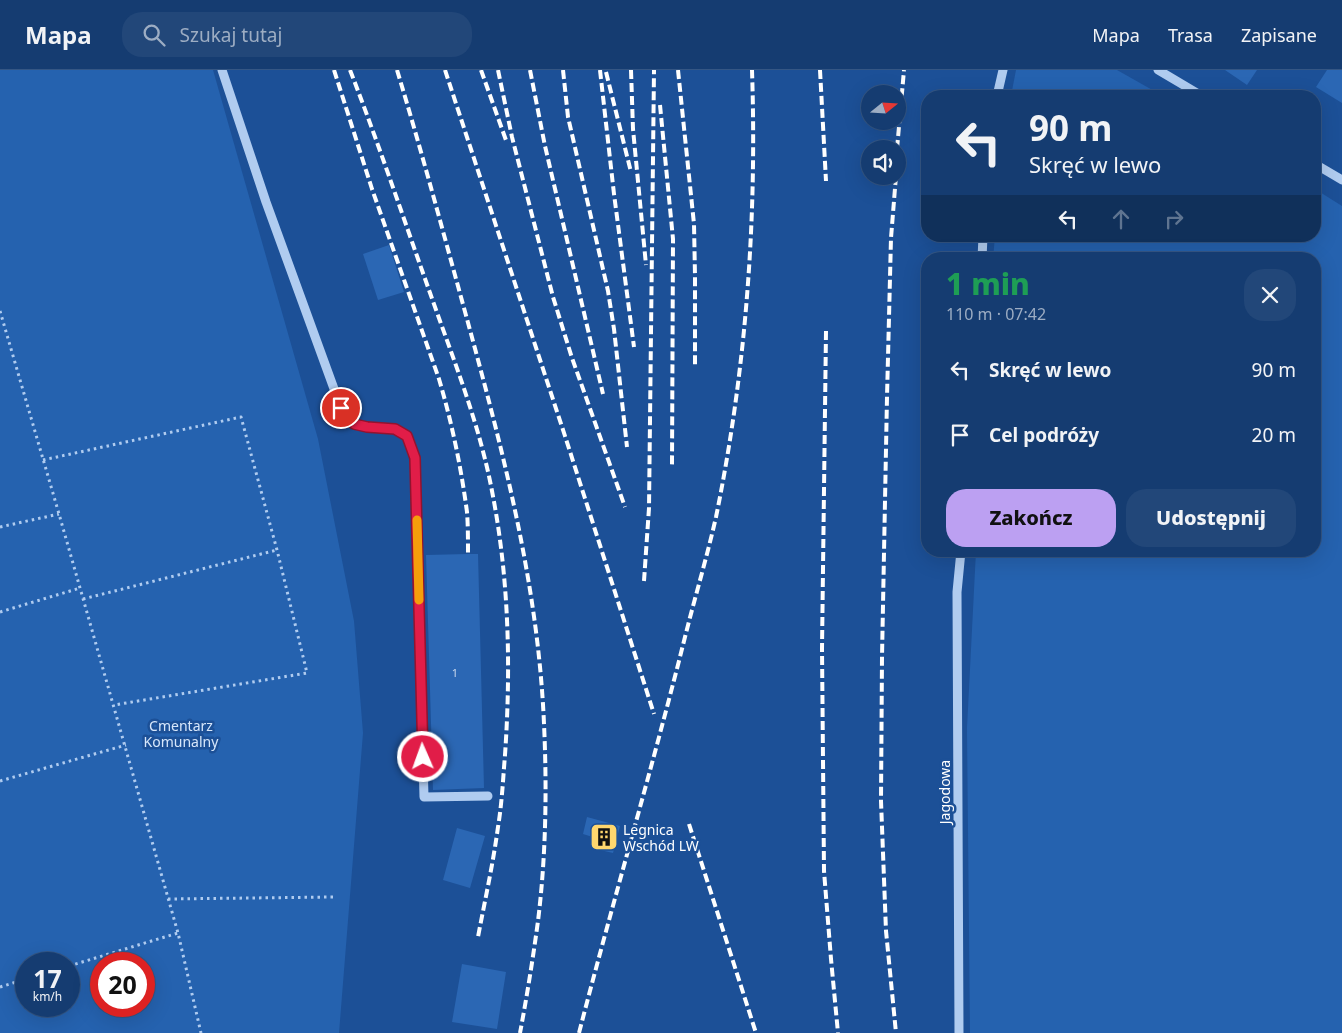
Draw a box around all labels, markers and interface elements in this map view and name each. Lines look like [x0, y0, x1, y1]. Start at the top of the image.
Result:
search box [122, 12, 472, 57]
text: Mapa [25, 18, 92, 51]
icon: search [140, 21, 168, 49]
text: Szukaj tutaj [180, 22, 282, 48]
text: Mapa [1092, 23, 1140, 47]
text: Trasa [1168, 23, 1213, 47]
text: Zapisane [1241, 23, 1317, 47]
north arrow [861, 85, 906, 130]
map controls [861, 85, 906, 185]
text: 90 m [1029, 104, 1112, 151]
icon: left [946, 110, 1011, 175]
button: sound [861, 140, 906, 185]
text: Skręć w lewo [1029, 149, 1161, 179]
icon: left [1054, 205, 1082, 233]
icon: ahead [1107, 205, 1135, 233]
icon: right [1160, 205, 1188, 233]
text: 1 min [946, 263, 1030, 304]
button: close [1244, 269, 1296, 321]
text: 110 m · 07:42 [946, 303, 1046, 325]
icon: left [946, 356, 974, 384]
text: Skręć w lewo [989, 357, 1111, 383]
text: 90 m [1252, 357, 1296, 383]
pin [320, 387, 362, 429]
icon: arrive [327, 394, 355, 422]
icon: arrive [946, 421, 974, 449]
text: Cel podróży [989, 422, 1099, 448]
text: 20 m [1252, 422, 1296, 448]
button: Zakończ [946, 489, 1116, 547]
button: Udostępnij [1126, 489, 1296, 547]
house number: 1 [452, 665, 458, 680]
park label: Cmentarz Komunalny [144, 716, 219, 751]
position arrow [396, 730, 448, 782]
street label: Jagodowa [935, 760, 954, 826]
place label: Legnica Wschód LW [623, 820, 699, 855]
building icon: Legnica Wschód LW [589, 822, 619, 852]
speed limit sign: 20 [90, 952, 155, 1017]
text: 17 [33, 961, 62, 995]
text: km/h [33, 988, 62, 1005]

